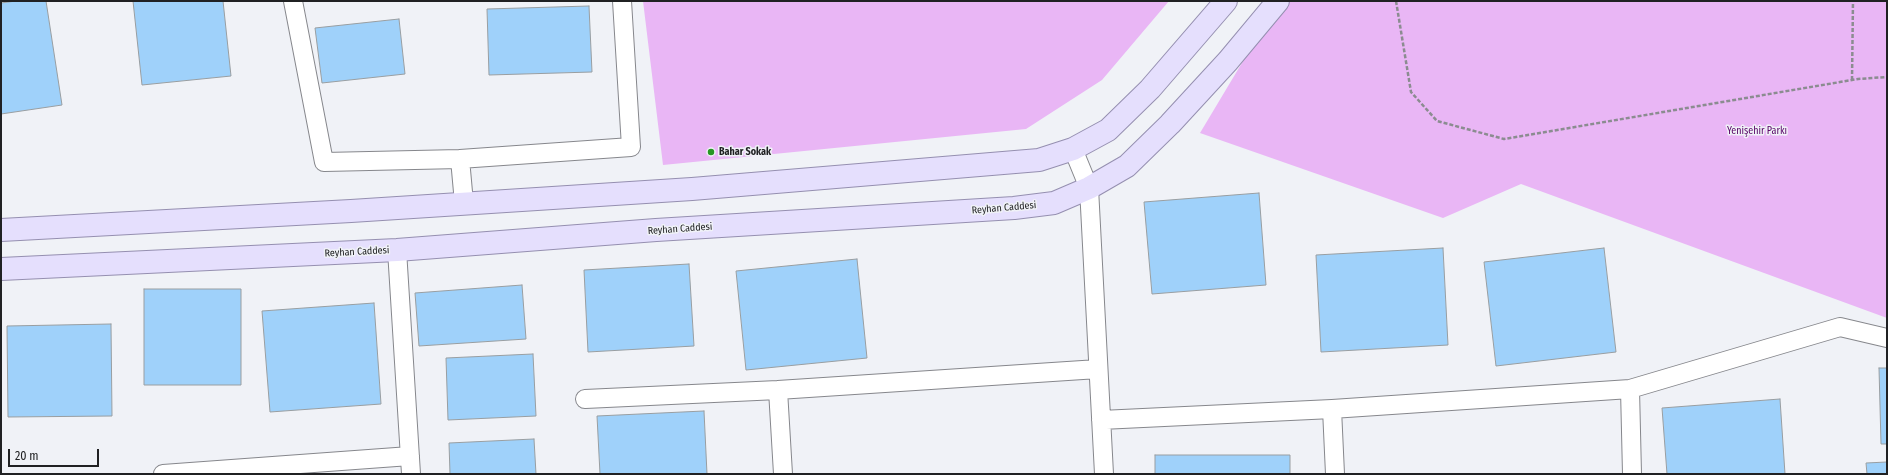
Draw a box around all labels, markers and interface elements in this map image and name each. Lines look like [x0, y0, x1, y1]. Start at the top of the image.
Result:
park label: Yenişehir Parkı [1727, 125, 1787, 137]
place label: Bahar Sokak [719, 146, 771, 158]
marker: Bahar Sokak [706, 147, 716, 157]
street label: Reyhan Caddesi [971, 199, 1037, 217]
street label: Reyhan Caddesi [647, 221, 713, 237]
street label: Reyhan Caddesi [324, 244, 390, 260]
scale bar [10, 441, 101, 467]
text: 20 m [15, 449, 39, 463]

